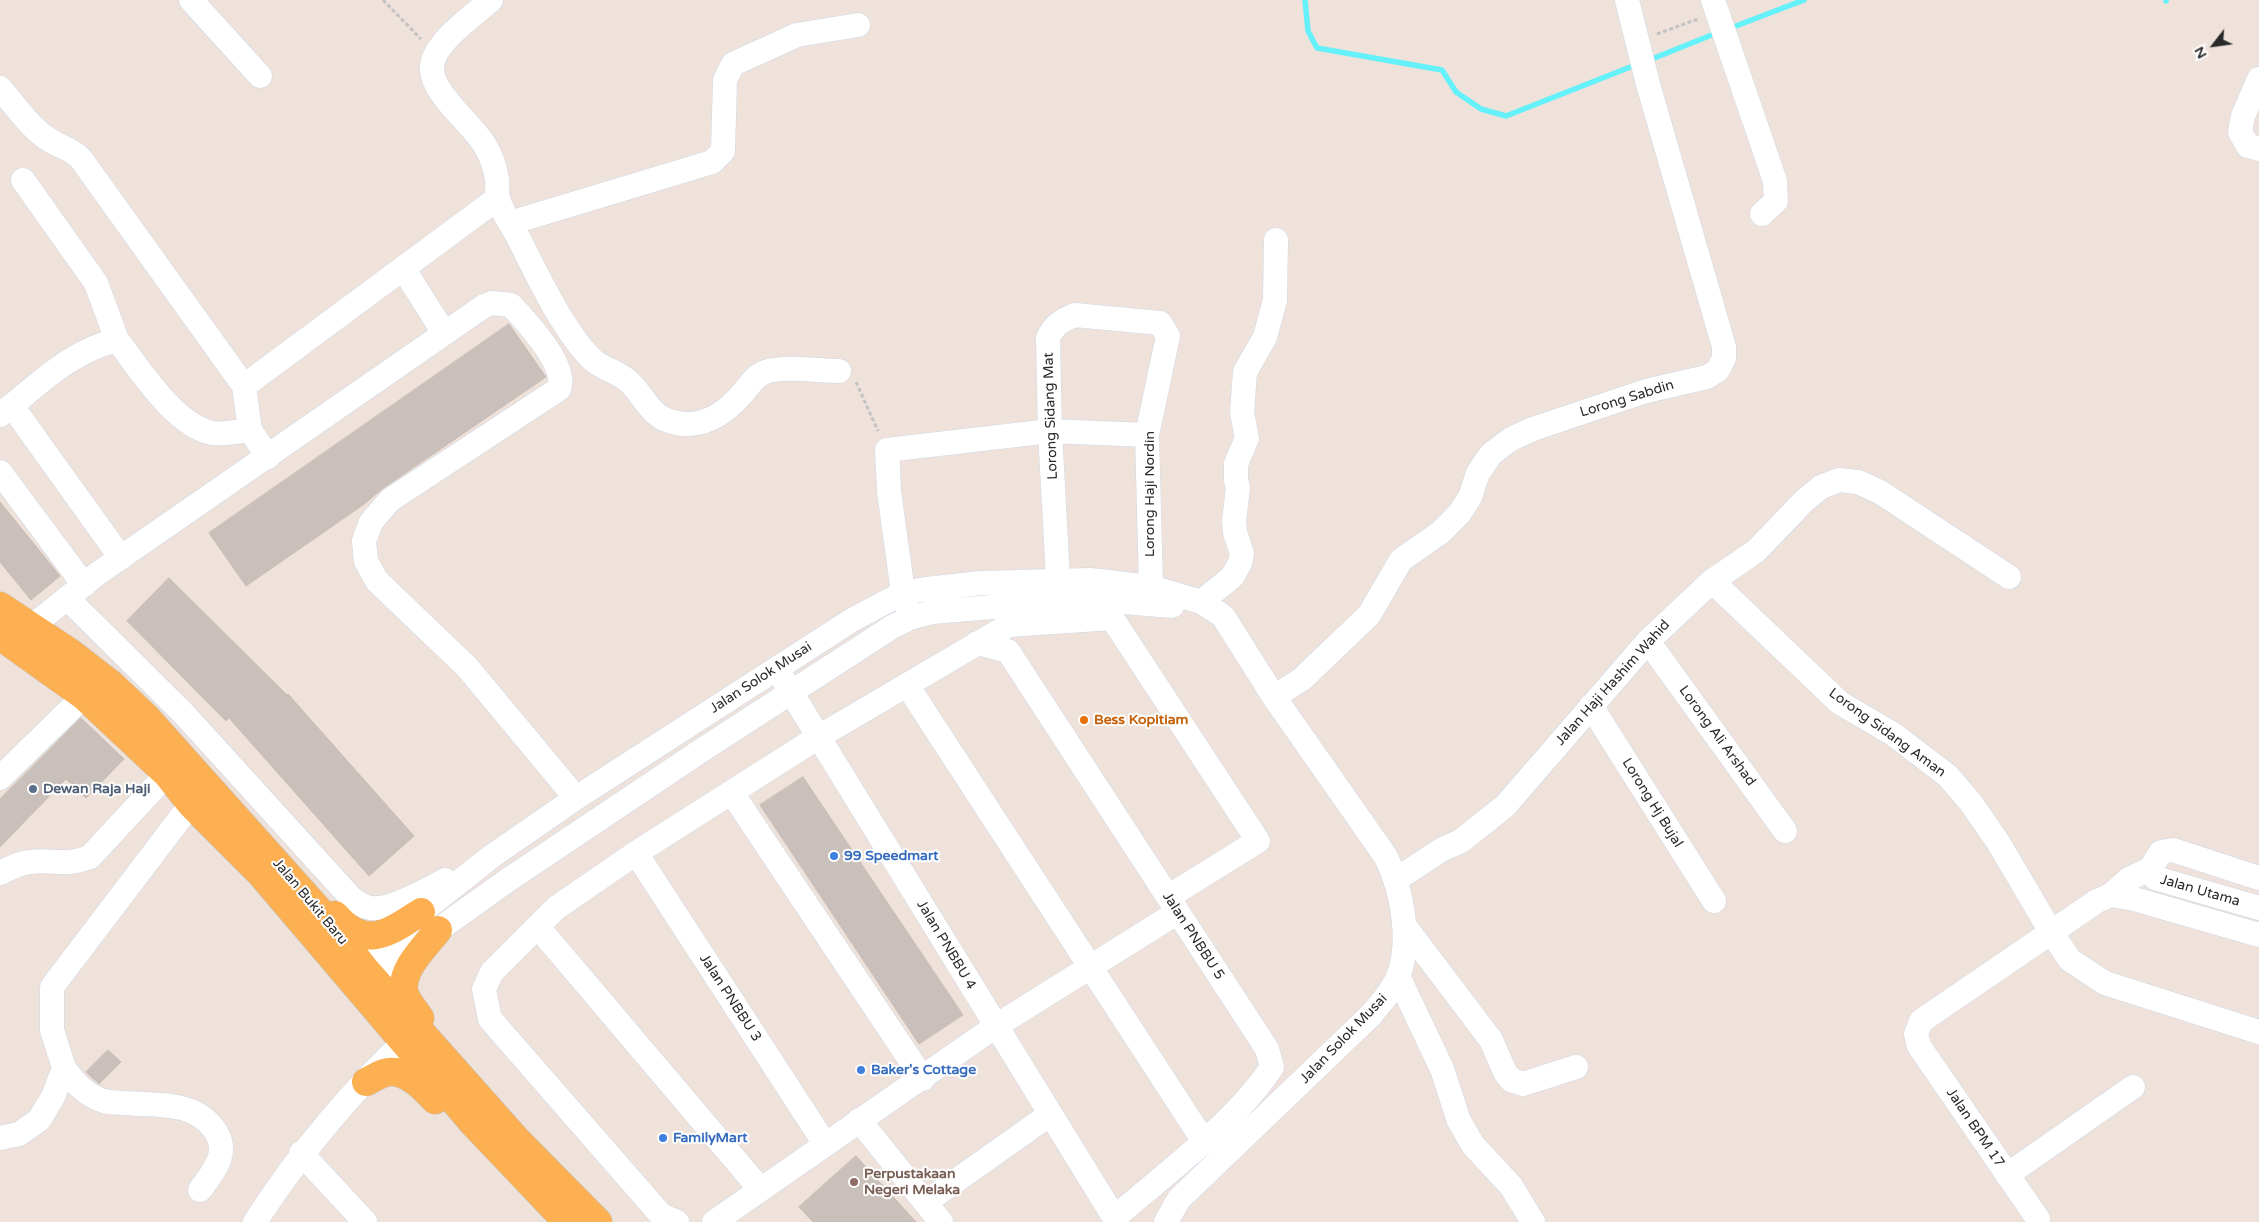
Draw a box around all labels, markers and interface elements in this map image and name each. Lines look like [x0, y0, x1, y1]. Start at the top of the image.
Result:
north arrow [2189, 20, 2239, 70]
text: N [2190, 44, 2211, 62]
street label: Lorong Sidang Mat [1040, 352, 1062, 480]
street label: Lorong Sabdin [1578, 377, 1676, 421]
street label: Lorong Haji Nordin [1142, 431, 1158, 557]
street label: Jalan Haji Hashim Wahid [1552, 617, 1674, 749]
street label: Jalan Solok Musai [707, 639, 815, 717]
street label: Lorong Ali Arshad [1675, 683, 1759, 789]
street label: Lorong Sidang Aman [1825, 685, 1949, 781]
place label: Bess Kopitiam [1094, 712, 1188, 728]
marker: Bess Kopitiam [1078, 714, 1090, 726]
street label: Lorong Hj Bujal [1618, 755, 1686, 851]
place label: Dewan Raja Haji [43, 781, 151, 797]
marker: Dewan Raja Haji [27, 783, 39, 795]
place label: 99 Speedmart [844, 848, 939, 864]
marker: 99 Speedmart [828, 850, 840, 862]
street label: Jalan Bukit Baru [269, 855, 351, 949]
street label: Jalan Utama [2158, 872, 2242, 910]
street label: Jalan PNBBU 5 [1158, 889, 1228, 983]
street label: Jalan PNBBU 4 [913, 897, 979, 993]
street label: Jalan PNBBU 3 [695, 951, 765, 1045]
street label: Jalan Solok Musai [1297, 991, 1391, 1087]
place label: Baker's Cottage [871, 1062, 976, 1078]
marker: Baker's Cottage [855, 1064, 867, 1076]
street label: Jalan BPM 17 [1942, 1085, 2008, 1171]
place label: FamilyMart [673, 1130, 748, 1146]
marker: FamilyMart [657, 1132, 669, 1144]
place label: Perpustakaan Negeri Melaka [864, 1166, 960, 1198]
marker: Perpustakaan Negeri Melaka [848, 1176, 860, 1188]

